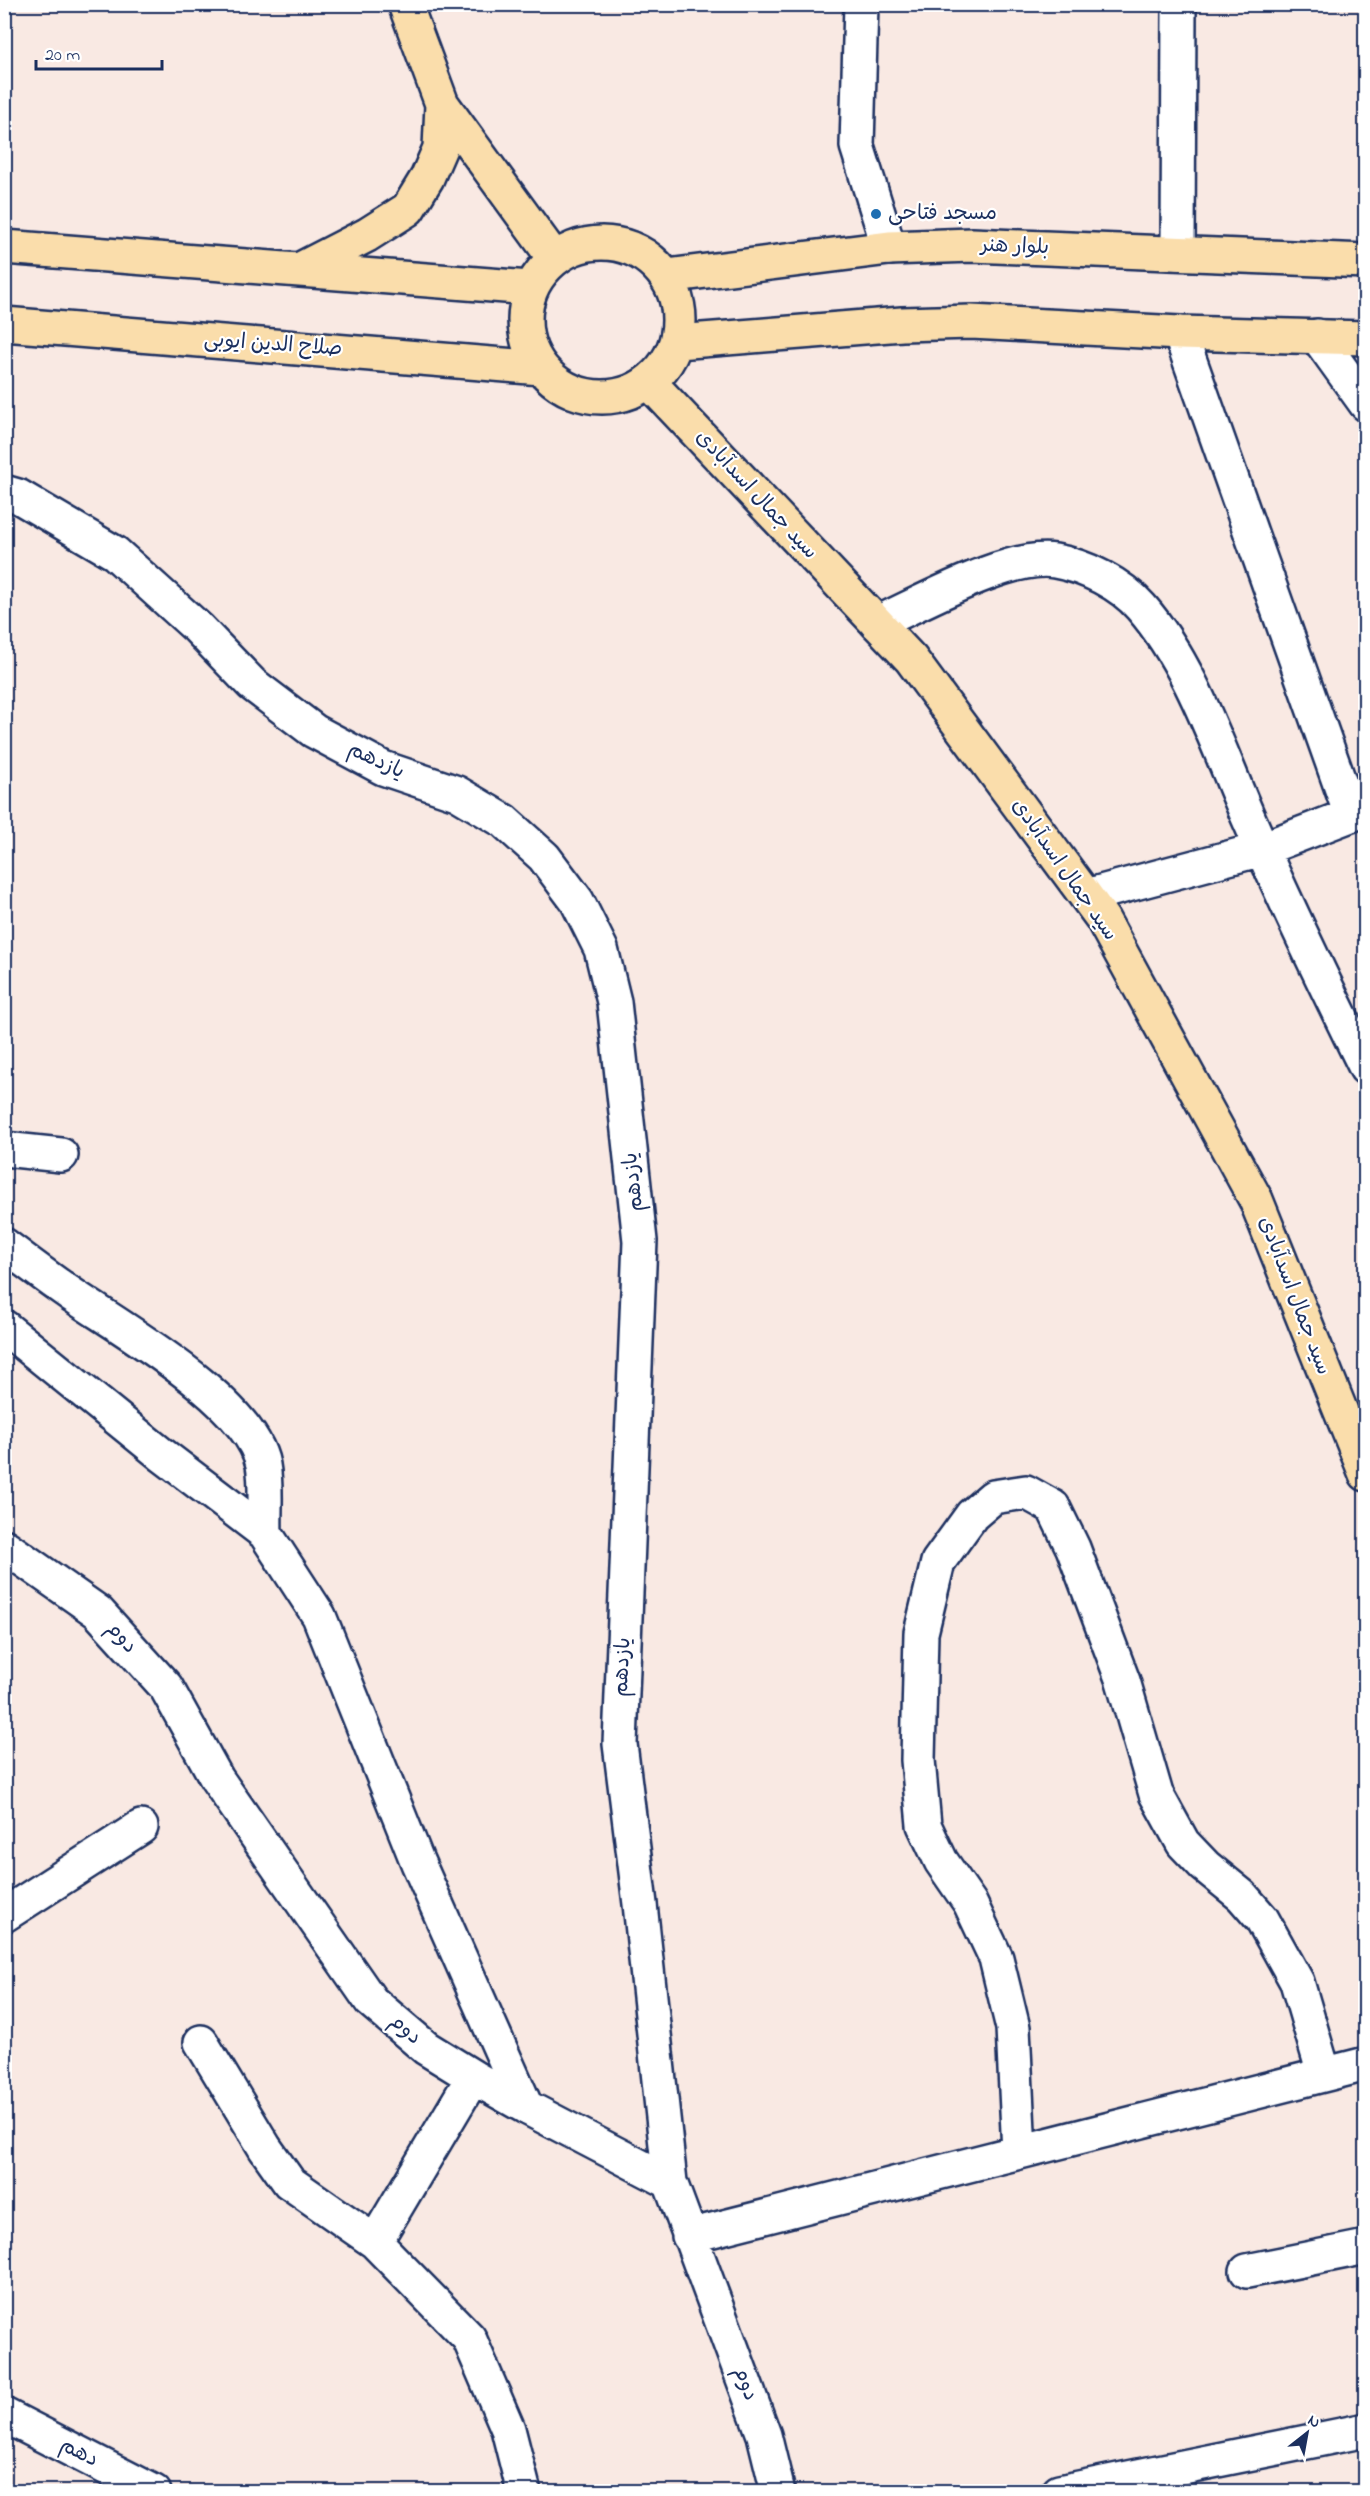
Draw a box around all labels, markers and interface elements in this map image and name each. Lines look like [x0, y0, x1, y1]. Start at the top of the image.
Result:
scale bar [36, 33, 162, 71]
text: 20 m [45, 43, 80, 69]
place label: مسجد فتاحی [888, 199, 997, 229]
marker: مسجد فتاحی [869, 207, 883, 221]
street label: بلوار هنر [978, 231, 1050, 263]
street label: صلاح الدین ایوبی [203, 325, 343, 365]
street label: سید جمال اسدآبادی [688, 423, 824, 567]
street label: یازدهم [343, 735, 409, 787]
street label: سید جمال اسدآبادی [1004, 793, 1124, 947]
street label: یازدهم [616, 1151, 652, 1213]
street label: سید جمال اسدآبادی [1250, 1212, 1338, 1380]
street label: دوم [98, 1615, 144, 1661]
street label: یازدهم [606, 1637, 640, 1697]
street label: دوم [382, 2007, 428, 2053]
street label: دوم [725, 2363, 765, 2405]
north arrow [1277, 2403, 1337, 2463]
text: N [1303, 2409, 1325, 2435]
street label: دهم [55, 2431, 103, 2475]

